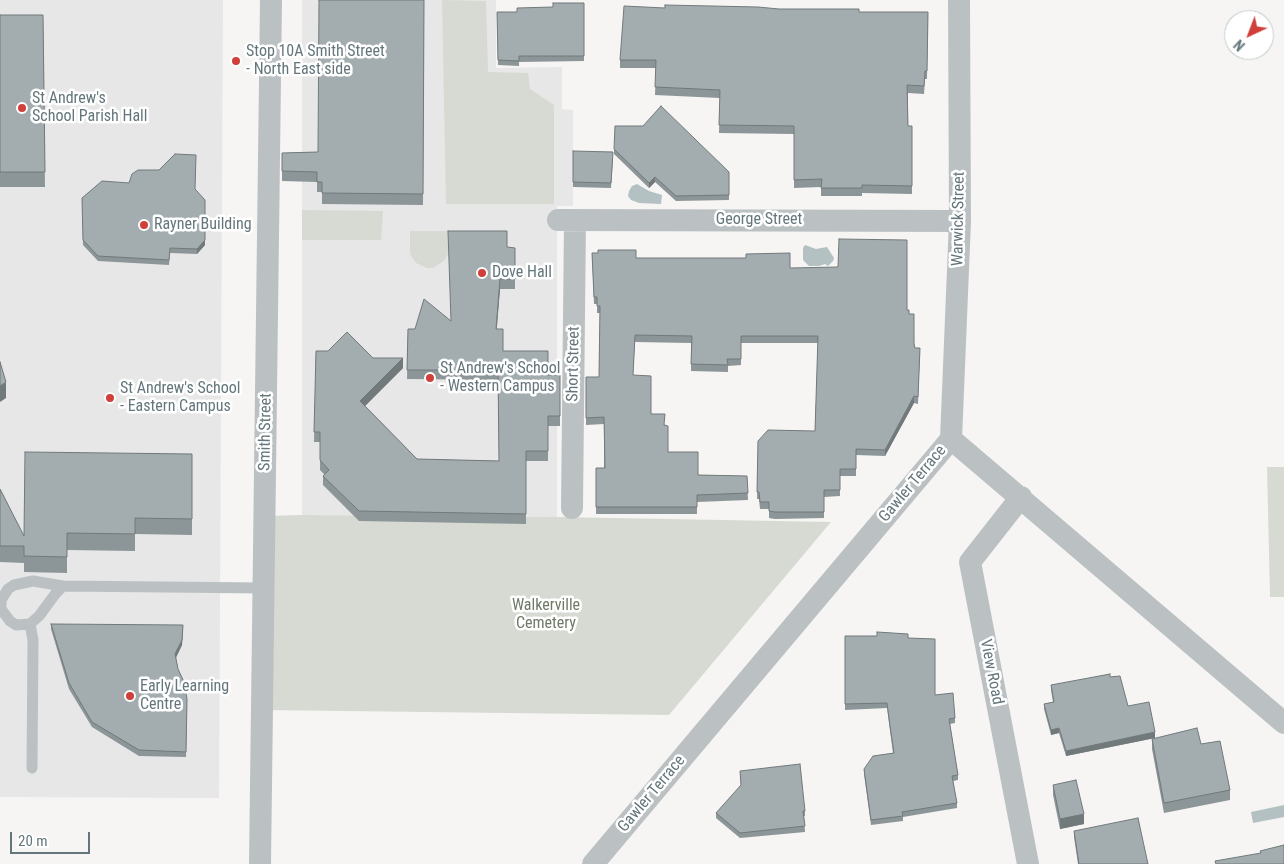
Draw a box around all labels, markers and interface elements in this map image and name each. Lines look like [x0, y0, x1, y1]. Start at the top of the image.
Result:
north arrow [1224, 10, 1274, 60]
text: N [1231, 36, 1248, 54]
place label: Stop 10A Smith Street - North East side [246, 42, 385, 80]
marker: Stop 10A Smith Street - North East side [230, 55, 242, 67]
place label: St Andrew's School Parish Hall [32, 89, 147, 127]
marker: St Andrew's School Parish Hall [16, 102, 28, 114]
street label: Warwick Street [949, 172, 969, 266]
street label: George Street [716, 210, 802, 230]
place label: Rayner Building [154, 215, 252, 235]
marker: Rayner Building [138, 219, 150, 231]
place label: Dove Hall [492, 263, 552, 283]
marker: Dove Hall [476, 267, 488, 279]
street label: Short Street [564, 326, 584, 402]
place label: St Andrew's School - Western Campus [440, 359, 561, 397]
marker: St Andrew's School - Western Campus [424, 372, 436, 384]
place label: St Andrew's School - Eastern Campus [120, 379, 241, 417]
marker: St Andrew's School - Eastern Campus [104, 392, 116, 404]
street label: Smith Street [256, 393, 276, 471]
street label: Gawler Terrace [875, 442, 951, 526]
park label: Walkerville Cemetery [512, 596, 580, 634]
street label: View Road [975, 638, 1007, 706]
place label: Early Learning Centre [140, 677, 229, 715]
marker: Early Learning Centre [124, 690, 136, 702]
street label: Gawler Terrace [614, 752, 690, 836]
scale bar [12, 822, 92, 854]
text: 20 m [18, 832, 48, 850]

